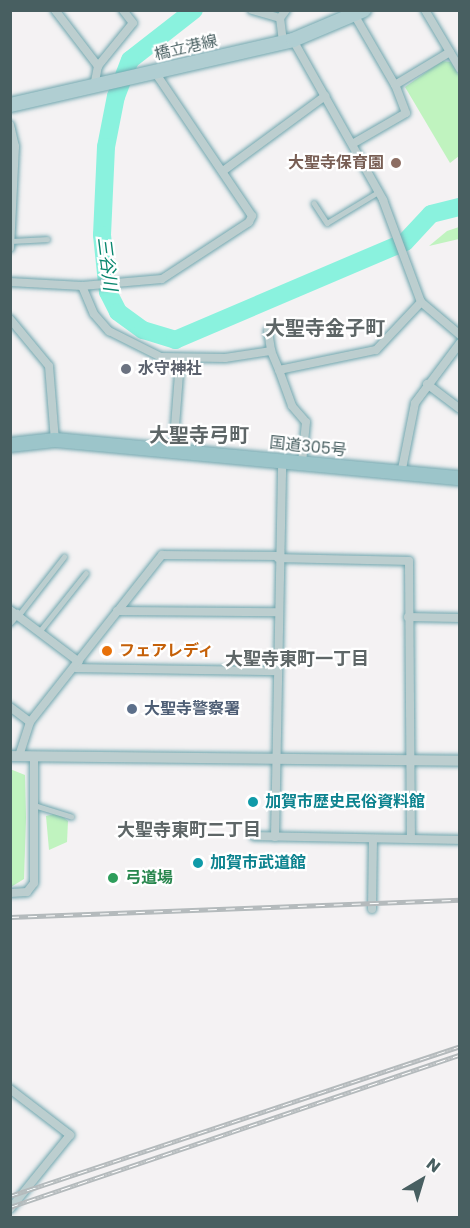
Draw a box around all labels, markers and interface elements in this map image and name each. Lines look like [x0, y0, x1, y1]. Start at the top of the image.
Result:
street label: 橋立港線 [153, 31, 219, 65]
place label: 大聖寺保育園 [288, 153, 384, 173]
marker: 大聖寺保育園 [389, 156, 403, 170]
water label: 三谷川 [93, 236, 121, 292]
district label: 大聖寺金子町 [265, 316, 385, 340]
place label: 水守神社 [138, 359, 202, 379]
marker: 水守神社 [119, 362, 133, 376]
district label: 大聖寺弓町 [149, 423, 249, 447]
street label: 国道305号 [268, 433, 348, 461]
place label: フェアレディ [119, 641, 215, 661]
marker: フェアレディ [100, 644, 114, 658]
district label: 大聖寺東町一丁目 [225, 648, 369, 670]
place label: 大聖寺警察署 [144, 699, 240, 719]
marker: 大聖寺警察署 [125, 702, 139, 716]
place label: 加賀市歴史民俗資料館 [265, 792, 425, 812]
marker: 加賀市歴史民俗資料館 [246, 795, 260, 809]
district label: 大聖寺東町二丁目 [117, 819, 261, 841]
place label: 加賀市武道館 [210, 853, 306, 873]
marker: 加賀市武道館 [191, 856, 205, 870]
place label: 弓道場 [125, 868, 173, 888]
marker: 弓道場 [106, 871, 120, 885]
north arrow [392, 1150, 452, 1210]
text: N [422, 1153, 445, 1178]

